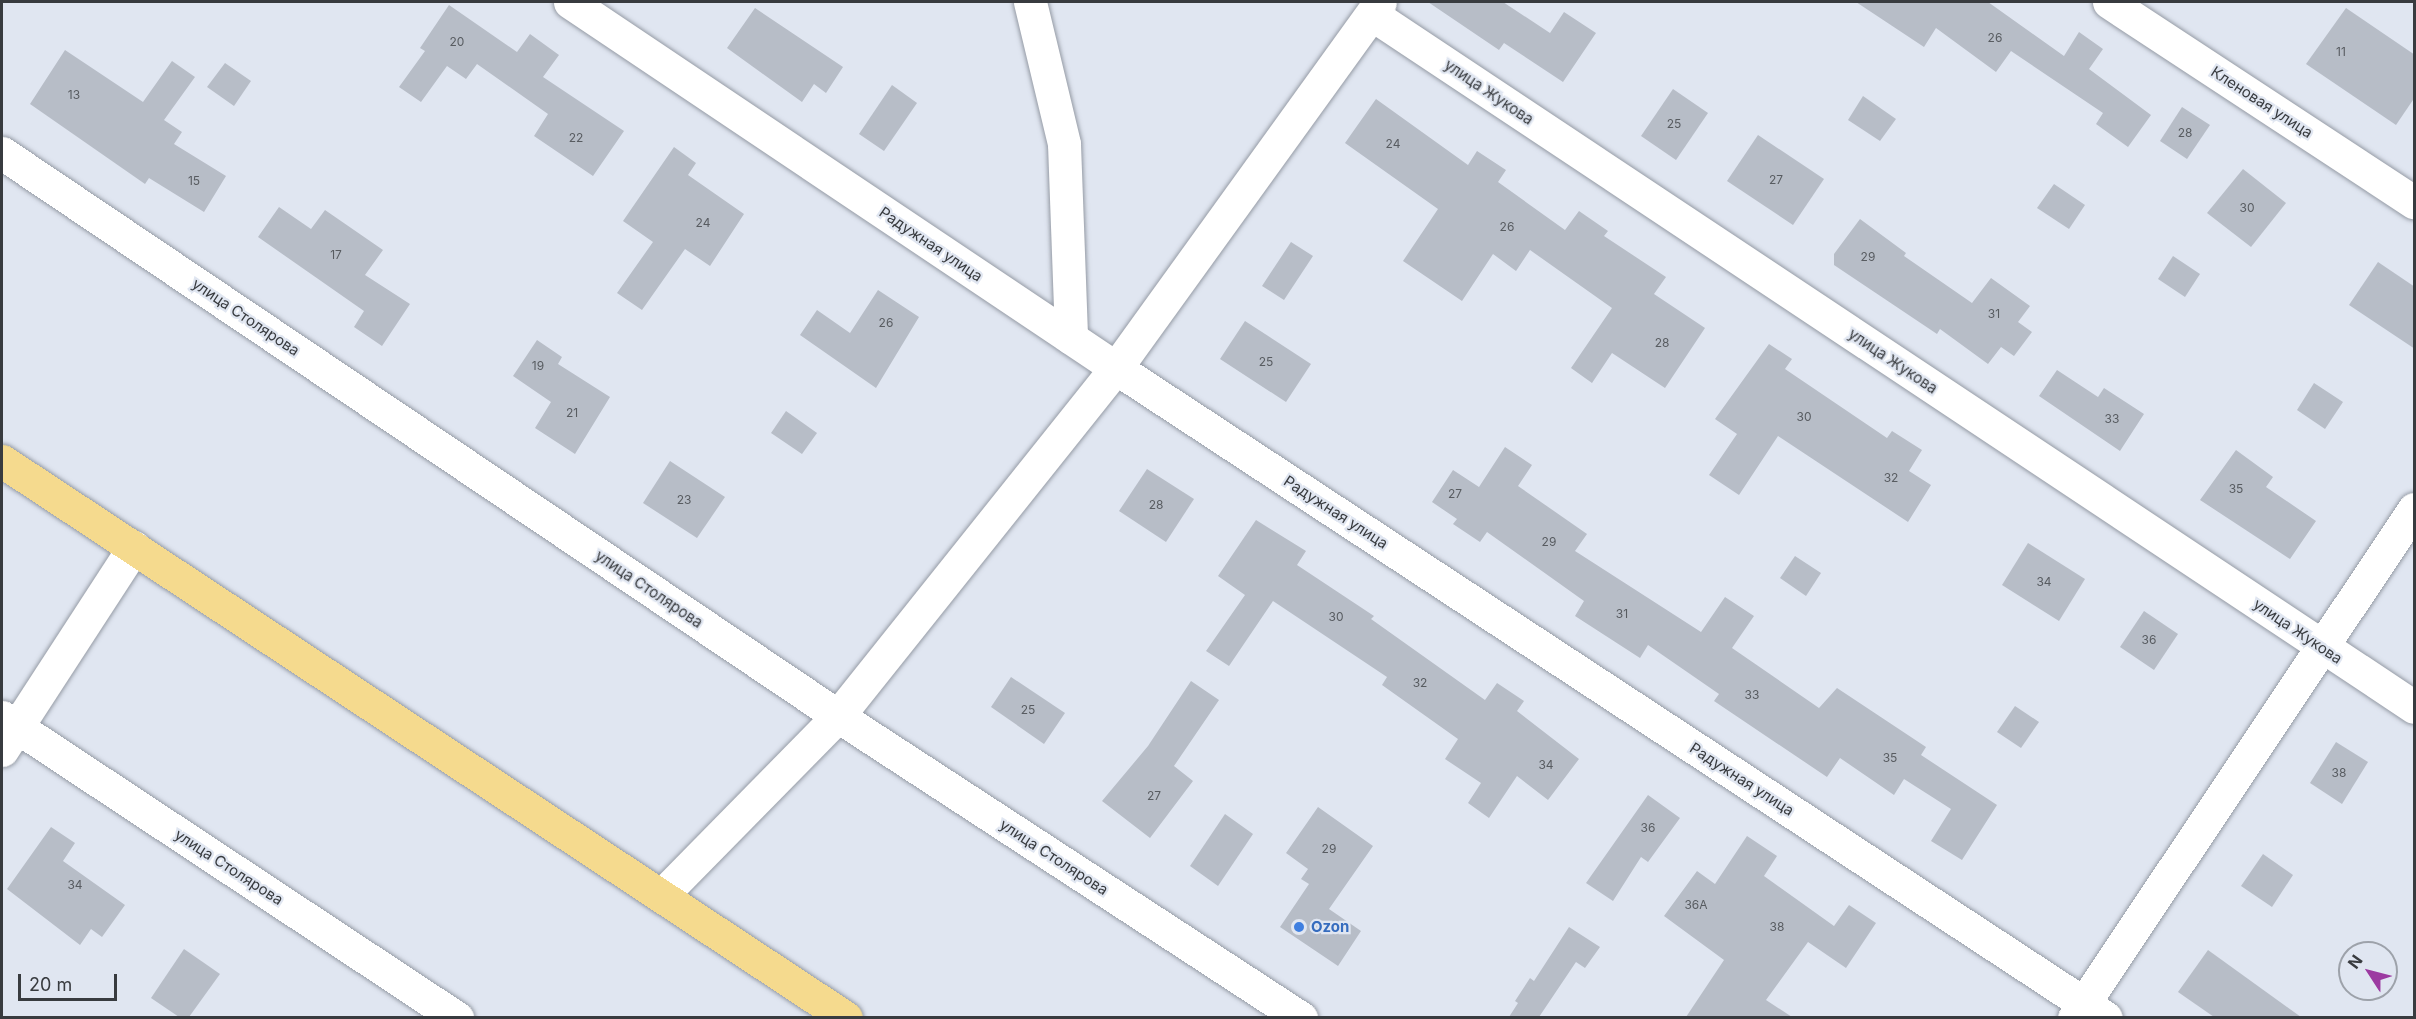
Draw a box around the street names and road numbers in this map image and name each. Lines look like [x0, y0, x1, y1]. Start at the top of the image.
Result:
street label: улица Жукова [1441, 56, 1537, 128]
street label: Кленовая улица [2208, 62, 2316, 142]
street label: Радужная улица [876, 203, 986, 285]
street label: улица Столярова [189, 274, 303, 360]
street label: улица Жукова [1845, 325, 1941, 397]
street label: Радужная улица [1281, 472, 1391, 552]
street label: улица Столярова [592, 546, 706, 632]
street label: улица Жукова [2250, 595, 2346, 667]
street label: Радужная улица [1687, 739, 1797, 819]
street label: улица Столярова [996, 815, 1112, 899]
street label: улица Столярова [171, 825, 287, 909]

